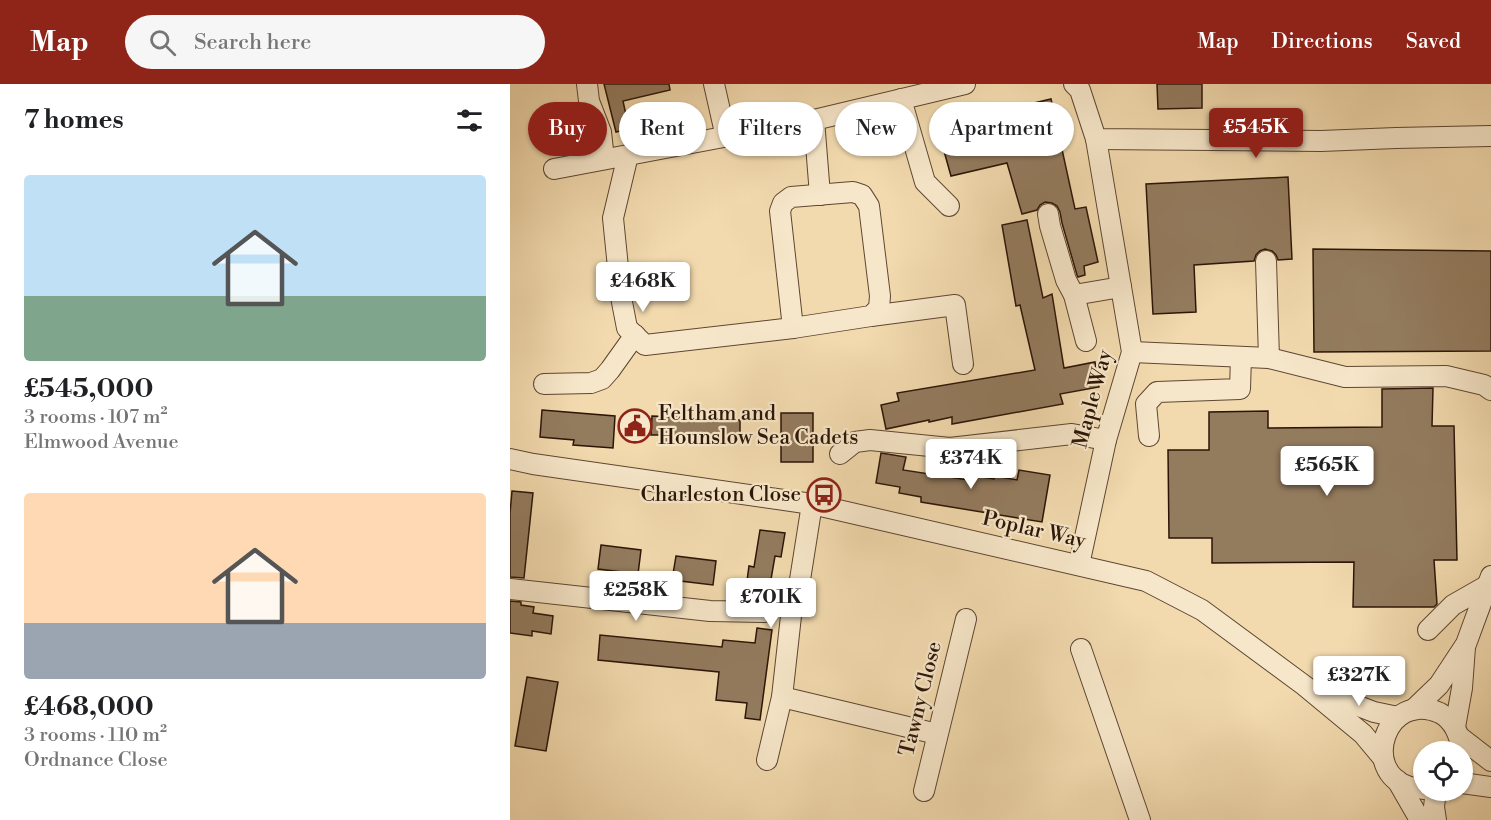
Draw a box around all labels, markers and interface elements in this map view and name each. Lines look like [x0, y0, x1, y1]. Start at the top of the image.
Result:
search box [125, 15, 545, 69]
text: Map [30, 25, 89, 60]
icon: search [146, 26, 179, 59]
text: Search here [194, 29, 311, 56]
text: Map [1197, 29, 1239, 55]
text: Directions [1272, 29, 1373, 55]
text: Saved [1406, 29, 1461, 55]
chip: Buy [528, 102, 607, 156]
chip: Rent [619, 102, 706, 156]
chip: Filters [718, 102, 823, 156]
chip: New [835, 102, 917, 156]
chip: Apartment [929, 102, 1074, 156]
text: 7 homes [24, 104, 124, 136]
icon: filters [453, 104, 486, 137]
pin: £545K [1214, 108, 1298, 159]
text: £545K [1223, 115, 1289, 140]
icon: home [201, 214, 309, 322]
pin: £468K [601, 262, 685, 313]
text: £468K [610, 269, 676, 294]
street label: Maple Way [1067, 346, 1119, 451]
text: £545,000 [24, 373, 153, 405]
place label: Feltham and Hounslow Sea Cadets [658, 401, 859, 451]
text: 3 rooms · 107 m² [24, 405, 168, 430]
public building icon: Feltham and Hounslow Sea Cadets [617, 408, 653, 444]
text: Elmwood Avenue [24, 430, 179, 455]
pin: £374K [929, 439, 1013, 490]
text: £374K [940, 446, 1002, 471]
pin: £565K [1285, 446, 1369, 497]
text: £565K [1295, 453, 1359, 478]
bus stop icon: Charleston Close [806, 477, 842, 513]
place label: Charleston Close [640, 482, 801, 508]
street label: Poplar Way [980, 505, 1089, 555]
icon: home [201, 532, 309, 640]
pin: £258K [594, 571, 678, 622]
text: £258K [603, 578, 669, 603]
pin: £701K [729, 578, 813, 629]
text: £701K [740, 585, 802, 610]
street label: Tawny Close [894, 639, 948, 759]
pin: £327K [1317, 656, 1401, 707]
text: £327K [1327, 663, 1391, 688]
text: £468,000 [24, 691, 154, 723]
text: 3 rooms · 110 m² [24, 723, 167, 748]
map controls [1413, 741, 1473, 801]
button: locate [1413, 741, 1473, 801]
text: Ordnance Close [24, 748, 168, 773]

